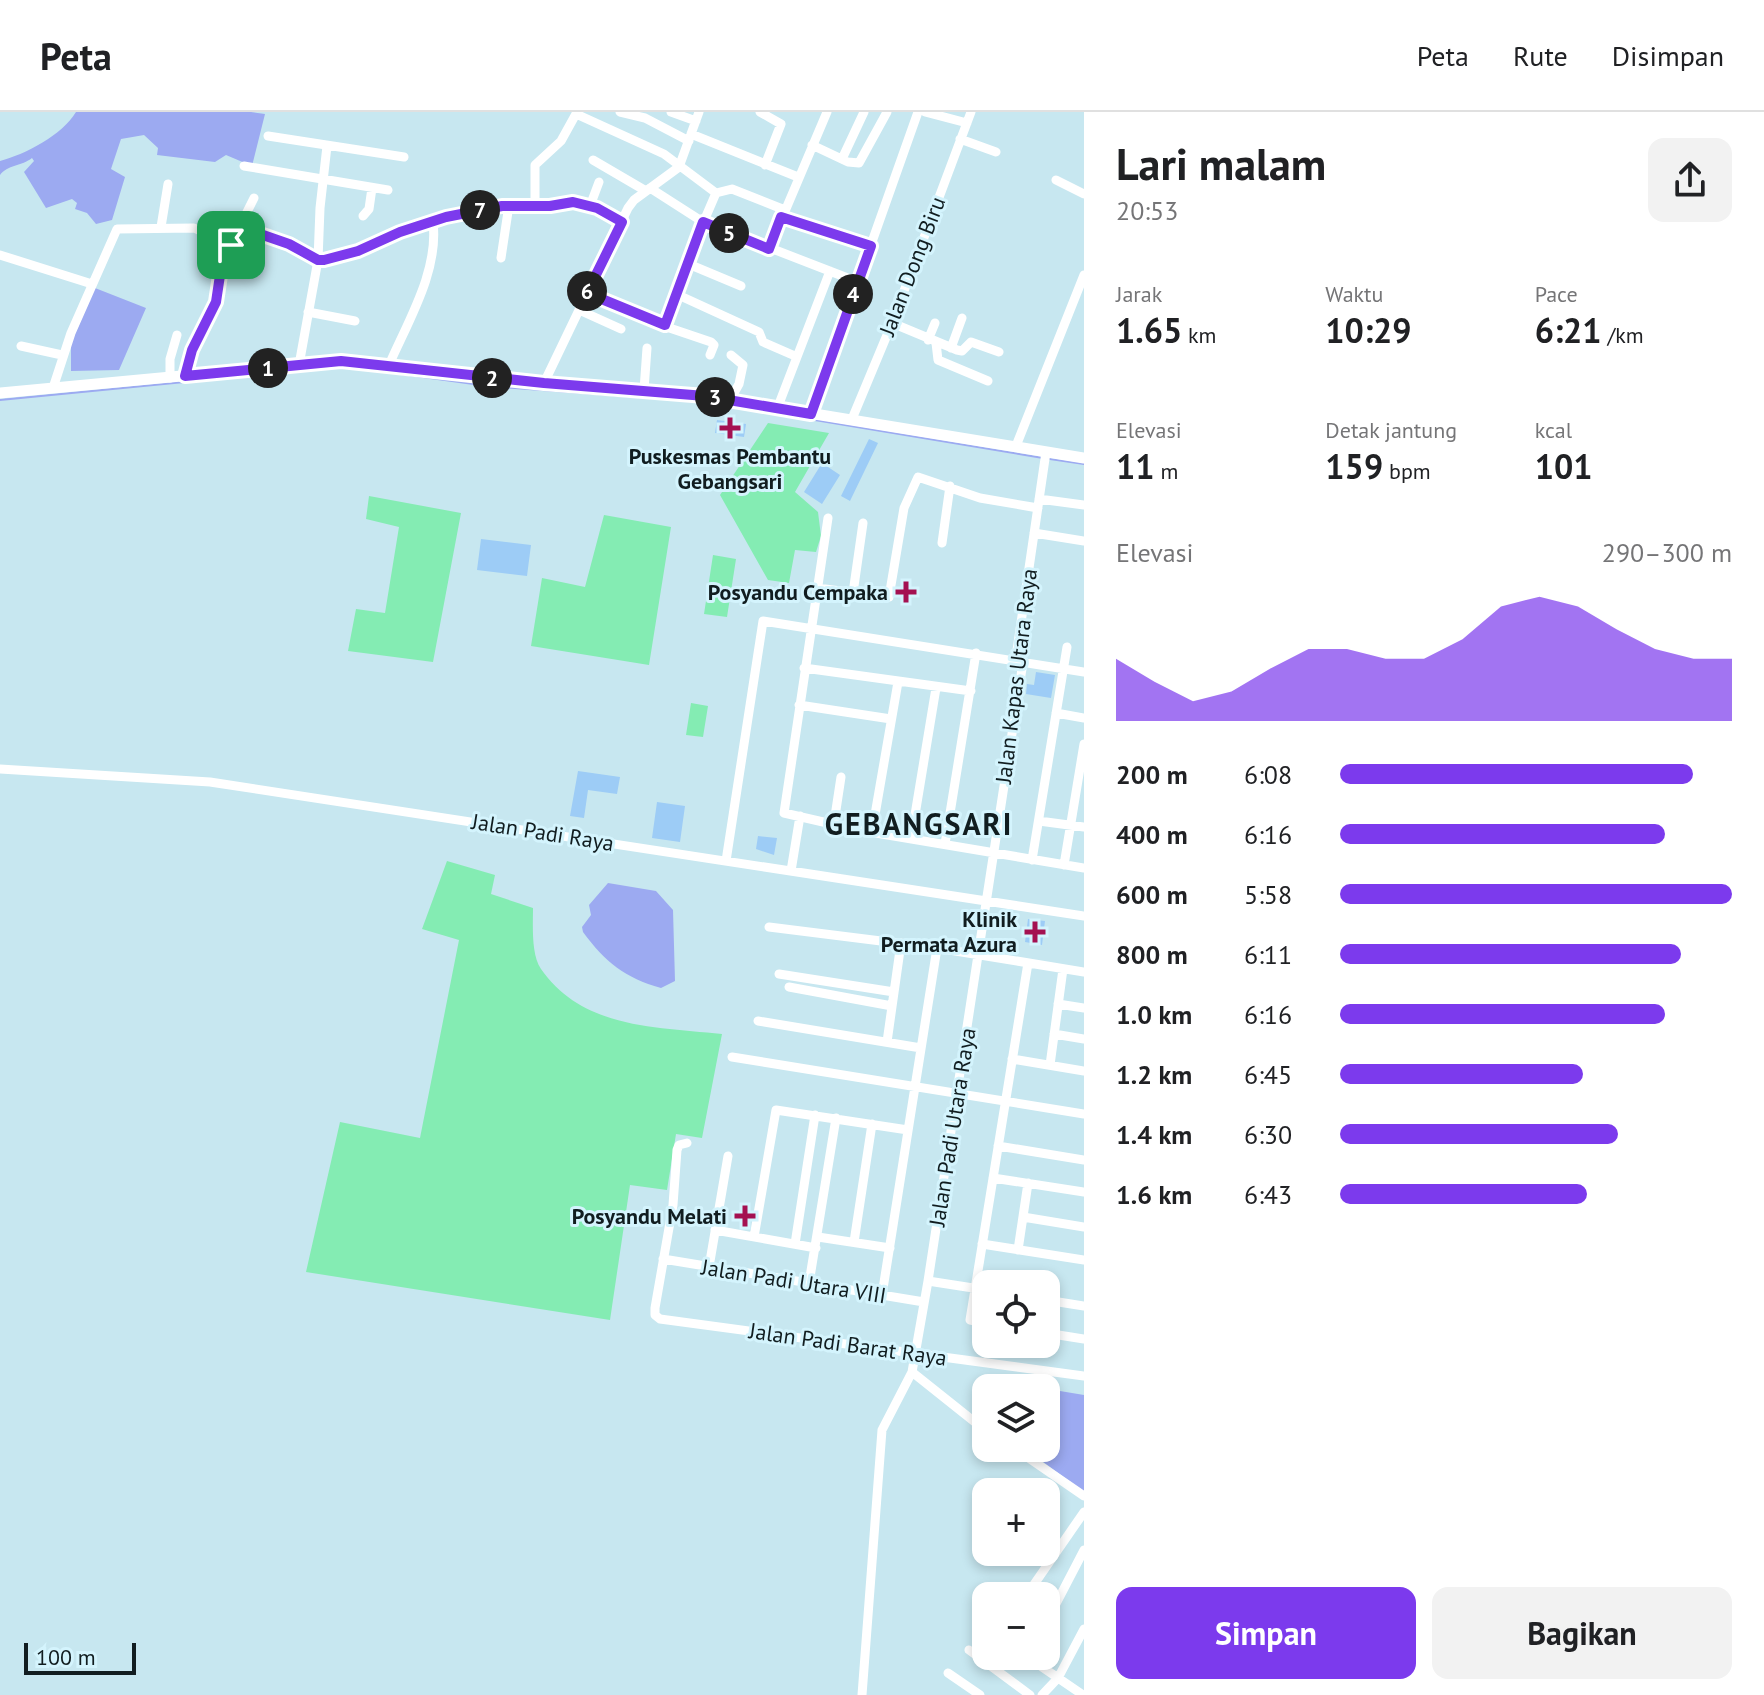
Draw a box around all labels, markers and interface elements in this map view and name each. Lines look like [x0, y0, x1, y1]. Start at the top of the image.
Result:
text: Peta [40, 31, 112, 80]
text: Peta [1417, 37, 1469, 74]
text: Rute [1513, 37, 1568, 74]
text: Disimpan [1612, 37, 1724, 74]
text: Lari malam [1116, 135, 1326, 192]
button: share [1648, 138, 1732, 222]
pin: 7 [460, 190, 500, 230]
street label: Jalan Dong Biru [872, 193, 951, 340]
text: 20:53 [1116, 194, 1178, 227]
text: 7 [474, 196, 486, 224]
pin [197, 211, 265, 279]
pin: 5 [709, 213, 749, 253]
text: 5 [723, 219, 735, 247]
icon: arrive [209, 223, 253, 267]
pin: 6 [567, 271, 607, 311]
pin: 4 [833, 274, 873, 314]
text: 6 [581, 277, 593, 305]
text: 4 [847, 280, 859, 308]
text: Jarak [1116, 280, 1162, 308]
text: Waktu [1325, 280, 1383, 308]
text: Pace [1535, 280, 1578, 308]
text: 1.65 [1116, 308, 1182, 352]
text: 10:29 [1325, 308, 1412, 352]
text: 6:21 [1535, 308, 1602, 352]
text: km [1182, 321, 1216, 349]
text: /km [1602, 321, 1644, 349]
pin: 1 [248, 348, 288, 388]
text: 1 [262, 354, 274, 382]
pin: 2 [472, 358, 512, 398]
text: 2 [486, 364, 498, 392]
pin: 3 [695, 377, 735, 417]
text: 3 [709, 383, 721, 411]
text: Elevasi [1116, 416, 1182, 444]
text: Detak jantung [1325, 416, 1457, 444]
text: kcal [1535, 416, 1572, 444]
marker: Puskesmas Pembantu Gebangsari [719, 417, 741, 439]
place label: Puskesmas Pembantu Gebangsari [629, 442, 831, 495]
text: 11 [1116, 444, 1155, 488]
text: 159 [1325, 444, 1383, 488]
text: 101 [1535, 444, 1593, 488]
text: m [1155, 457, 1178, 485]
text: bpm [1383, 457, 1431, 485]
text: Elevasi [1116, 536, 1194, 569]
text: 290–300 m [1602, 536, 1732, 569]
street label: Jalan Kapas Utara Raya [989, 567, 1043, 786]
place label: Posyandu Cempaka [708, 578, 888, 606]
marker: Posyandu Cempaka [895, 581, 917, 603]
text: 200 m [1116, 758, 1188, 791]
text: 6:08 [1244, 758, 1292, 791]
district label: GEBANGSARI [825, 804, 1013, 843]
street label: Jalan Padi Raya [469, 807, 616, 857]
text: 400 m [1116, 818, 1188, 851]
text: 6:16 [1244, 818, 1292, 851]
text: 600 m [1116, 878, 1188, 911]
text: 5:58 [1244, 878, 1292, 911]
place label: Klinik Permata Azura [881, 905, 1017, 958]
marker: Klinik Permata Azura [1024, 921, 1046, 943]
text: 800 m [1116, 938, 1188, 971]
text: 6:11 [1244, 938, 1292, 971]
text: 1.0 km [1116, 998, 1192, 1031]
text: 6:16 [1244, 998, 1292, 1031]
street label: Jalan Padi Utara Raya [922, 1026, 982, 1229]
text: 1.2 km [1116, 1058, 1192, 1091]
text: 6:45 [1244, 1058, 1292, 1091]
text: 1.4 km [1116, 1118, 1192, 1151]
text: 6:30 [1244, 1118, 1292, 1151]
text: 1.6 km [1116, 1178, 1192, 1211]
text: 6:43 [1244, 1178, 1292, 1211]
place label: Posyandu Melati [572, 1202, 727, 1230]
marker: Posyandu Melati [734, 1205, 756, 1227]
street label: Jalan Padi Utara VIII [699, 1252, 888, 1309]
map controls [972, 1270, 1060, 1670]
button: locate [972, 1270, 1060, 1358]
street label: Jalan Padi Barat Raya [747, 1316, 949, 1372]
button: layers [972, 1374, 1060, 1462]
button: + [972, 1478, 1060, 1566]
button: − [972, 1582, 1060, 1670]
button: Simpan [1116, 1587, 1416, 1679]
button: Bagikan [1432, 1587, 1732, 1679]
scale bar [24, 1639, 136, 1675]
text: 100 m [36, 1643, 96, 1671]

